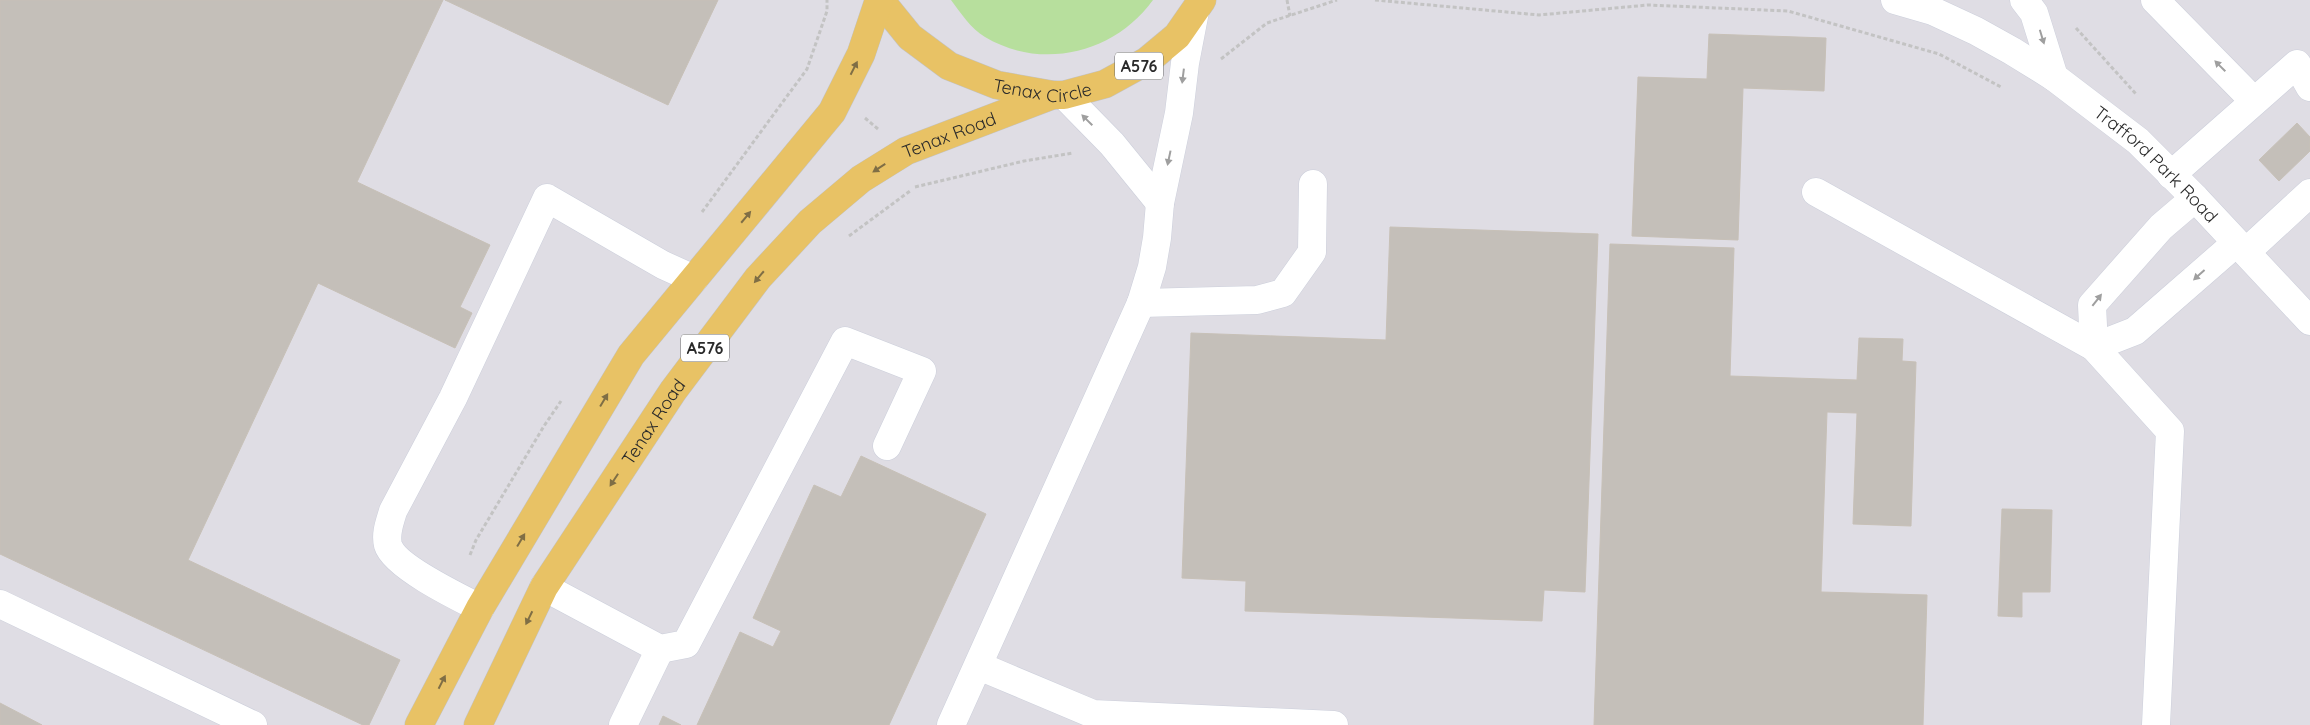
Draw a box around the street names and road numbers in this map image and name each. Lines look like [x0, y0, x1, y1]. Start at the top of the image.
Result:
road number: A576 [1115, 52, 1163, 80]
street label: Tenax Circle [991, 73, 1094, 107]
street label: Trafford Park Road [2090, 100, 2223, 227]
street label: Tenax Road [899, 106, 999, 163]
road number: A576 [681, 334, 729, 362]
street label: Tenax Road [616, 374, 690, 469]

